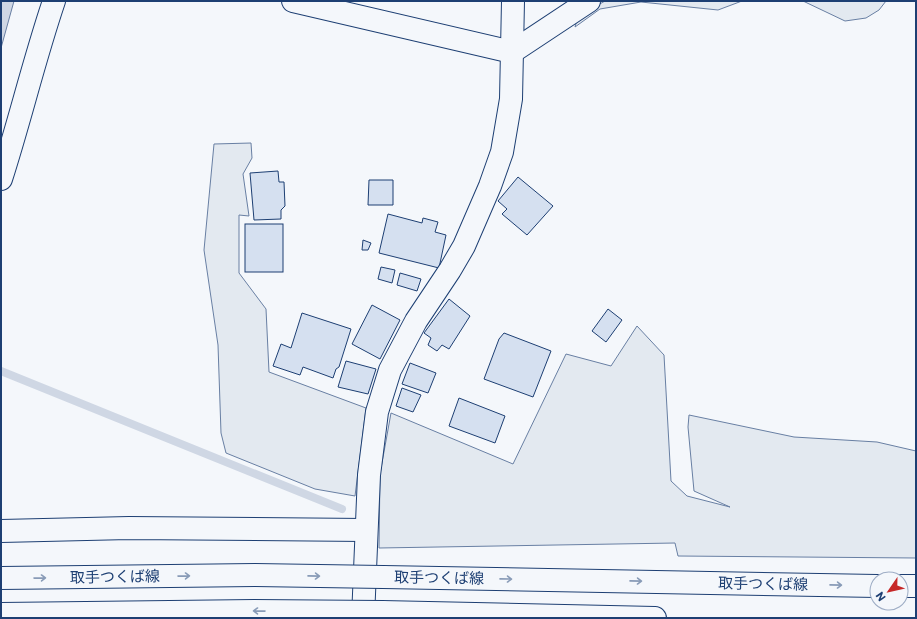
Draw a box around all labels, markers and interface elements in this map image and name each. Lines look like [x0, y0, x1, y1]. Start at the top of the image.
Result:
street label: 取手つくば線 [70, 566, 160, 586]
street label: 取手つくば線 [394, 567, 484, 587]
north arrow [869, 571, 909, 611]
one-way arrow [177, 572, 190, 580]
one-way arrow [307, 572, 320, 580]
street label: 取手つくば線 [718, 573, 808, 593]
one-way arrow [33, 574, 46, 582]
one-way arrow [499, 575, 512, 583]
one-way arrow [629, 577, 642, 585]
one-way arrow [829, 581, 842, 589]
text: N [873, 590, 888, 604]
one-way arrow [253, 607, 266, 615]

